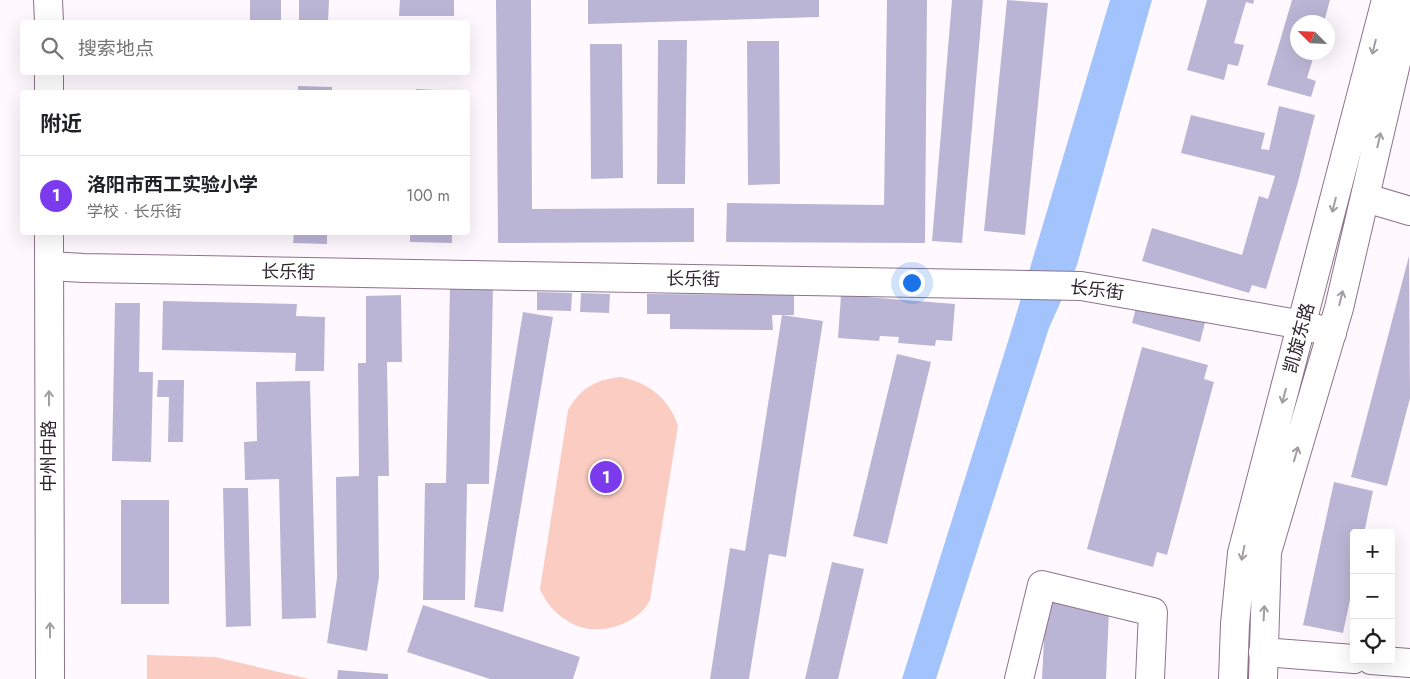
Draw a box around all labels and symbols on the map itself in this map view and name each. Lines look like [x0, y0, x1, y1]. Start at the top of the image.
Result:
north arrow [1290, 15, 1335, 60]
one-way arrow [1369, 39, 1378, 55]
one-way arrow [1375, 133, 1384, 149]
one-way arrow [1328, 196, 1338, 212]
street label: 长乐街 [261, 259, 315, 285]
street label: 长乐街 [666, 266, 720, 292]
your location [899, 270, 925, 296]
street label: 长乐街 [1069, 274, 1125, 306]
one-way arrow [1337, 291, 1346, 307]
street label: 凯旋东路 [1277, 300, 1321, 376]
one-way arrow [1279, 387, 1288, 403]
one-way arrow [44, 390, 54, 406]
street label: 中州中路 [36, 420, 62, 492]
one-way arrow [1292, 447, 1302, 463]
pin: 1 [590, 458, 622, 496]
one-way arrow [1237, 545, 1247, 561]
one-way arrow [1260, 605, 1269, 621]
one-way arrow [45, 623, 55, 639]

